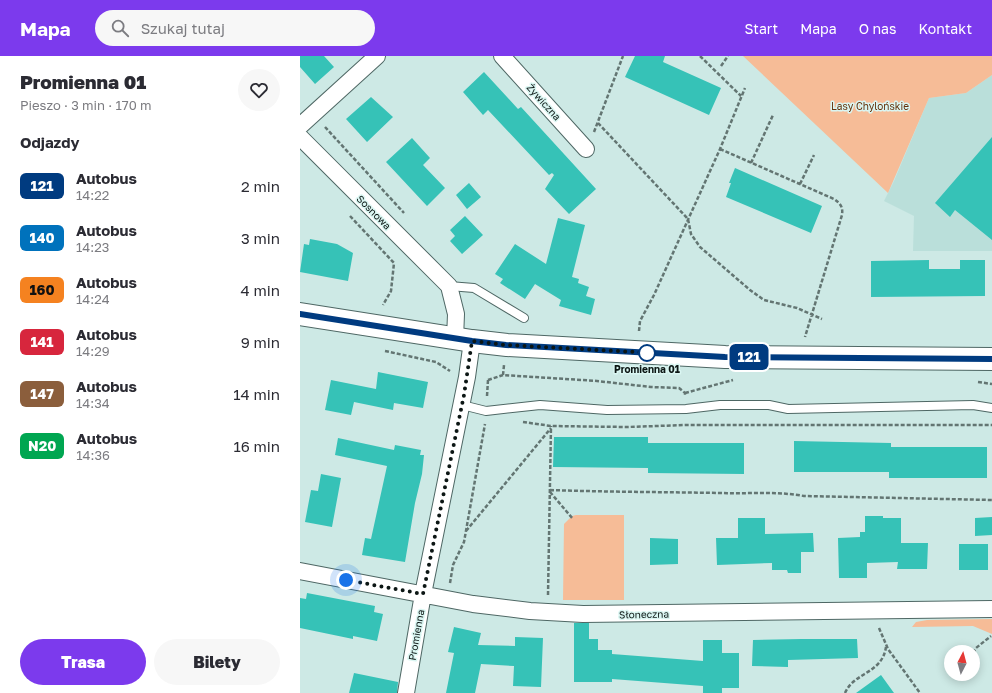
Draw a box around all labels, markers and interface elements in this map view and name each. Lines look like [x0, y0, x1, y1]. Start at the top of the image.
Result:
search box [95, 10, 375, 46]
text: Mapa [20, 17, 71, 40]
icon: search [109, 17, 131, 39]
text: Szukaj tutaj [141, 19, 225, 37]
text: Start [745, 20, 778, 37]
text: Mapa [800, 20, 837, 37]
text: O nas [859, 20, 896, 37]
text: Kontakt [918, 20, 972, 37]
button: heart [238, 69, 280, 111]
text: Promienna 01 [20, 70, 146, 93]
street label: Żywiczna [525, 81, 564, 123]
text: Pieszo · 3 min · 170 m [20, 97, 152, 113]
park label: Lasy Chylońskie [831, 100, 909, 112]
text: Odjazdy [20, 133, 79, 151]
text: Autobus [76, 169, 137, 187]
text: 121 [31, 177, 53, 194]
text: 2 min [241, 177, 280, 195]
text: 14:22 [76, 187, 109, 203]
street label: Sosnowa [354, 192, 394, 232]
text: Autobus [76, 221, 137, 239]
text: 140 [29, 229, 55, 246]
text: 3 min [241, 229, 280, 247]
text: 14:23 [76, 239, 109, 255]
text: Autobus [76, 273, 137, 291]
text: 160 [29, 281, 55, 298]
text: 4 min [241, 281, 280, 299]
text: 14:24 [76, 291, 110, 307]
text: Autobus [76, 325, 137, 343]
text: 141 [30, 333, 54, 350]
text: 9 min [241, 333, 280, 351]
text: 14:29 [76, 343, 110, 359]
marker: Promienna 01 [638, 344, 656, 362]
line badge: 121 [726, 344, 772, 370]
text: 121 [738, 348, 760, 365]
place label: Promienna 01 [614, 363, 680, 375]
text: Autobus [76, 377, 137, 395]
text: 147 [30, 385, 54, 402]
text: 14 min [233, 385, 280, 403]
text: 14:34 [76, 395, 110, 411]
text: Autobus [76, 429, 137, 447]
text: N20 [28, 437, 56, 454]
text: 16 min [233, 437, 280, 455]
text: 14:36 [76, 447, 110, 463]
your location [336, 570, 356, 590]
street label: Słoneczna [619, 608, 669, 620]
street label: Promienna [406, 609, 426, 661]
button: Trasa [20, 639, 146, 685]
button: Bilety [154, 639, 280, 685]
north arrow [944, 645, 980, 681]
map controls [944, 645, 980, 681]

